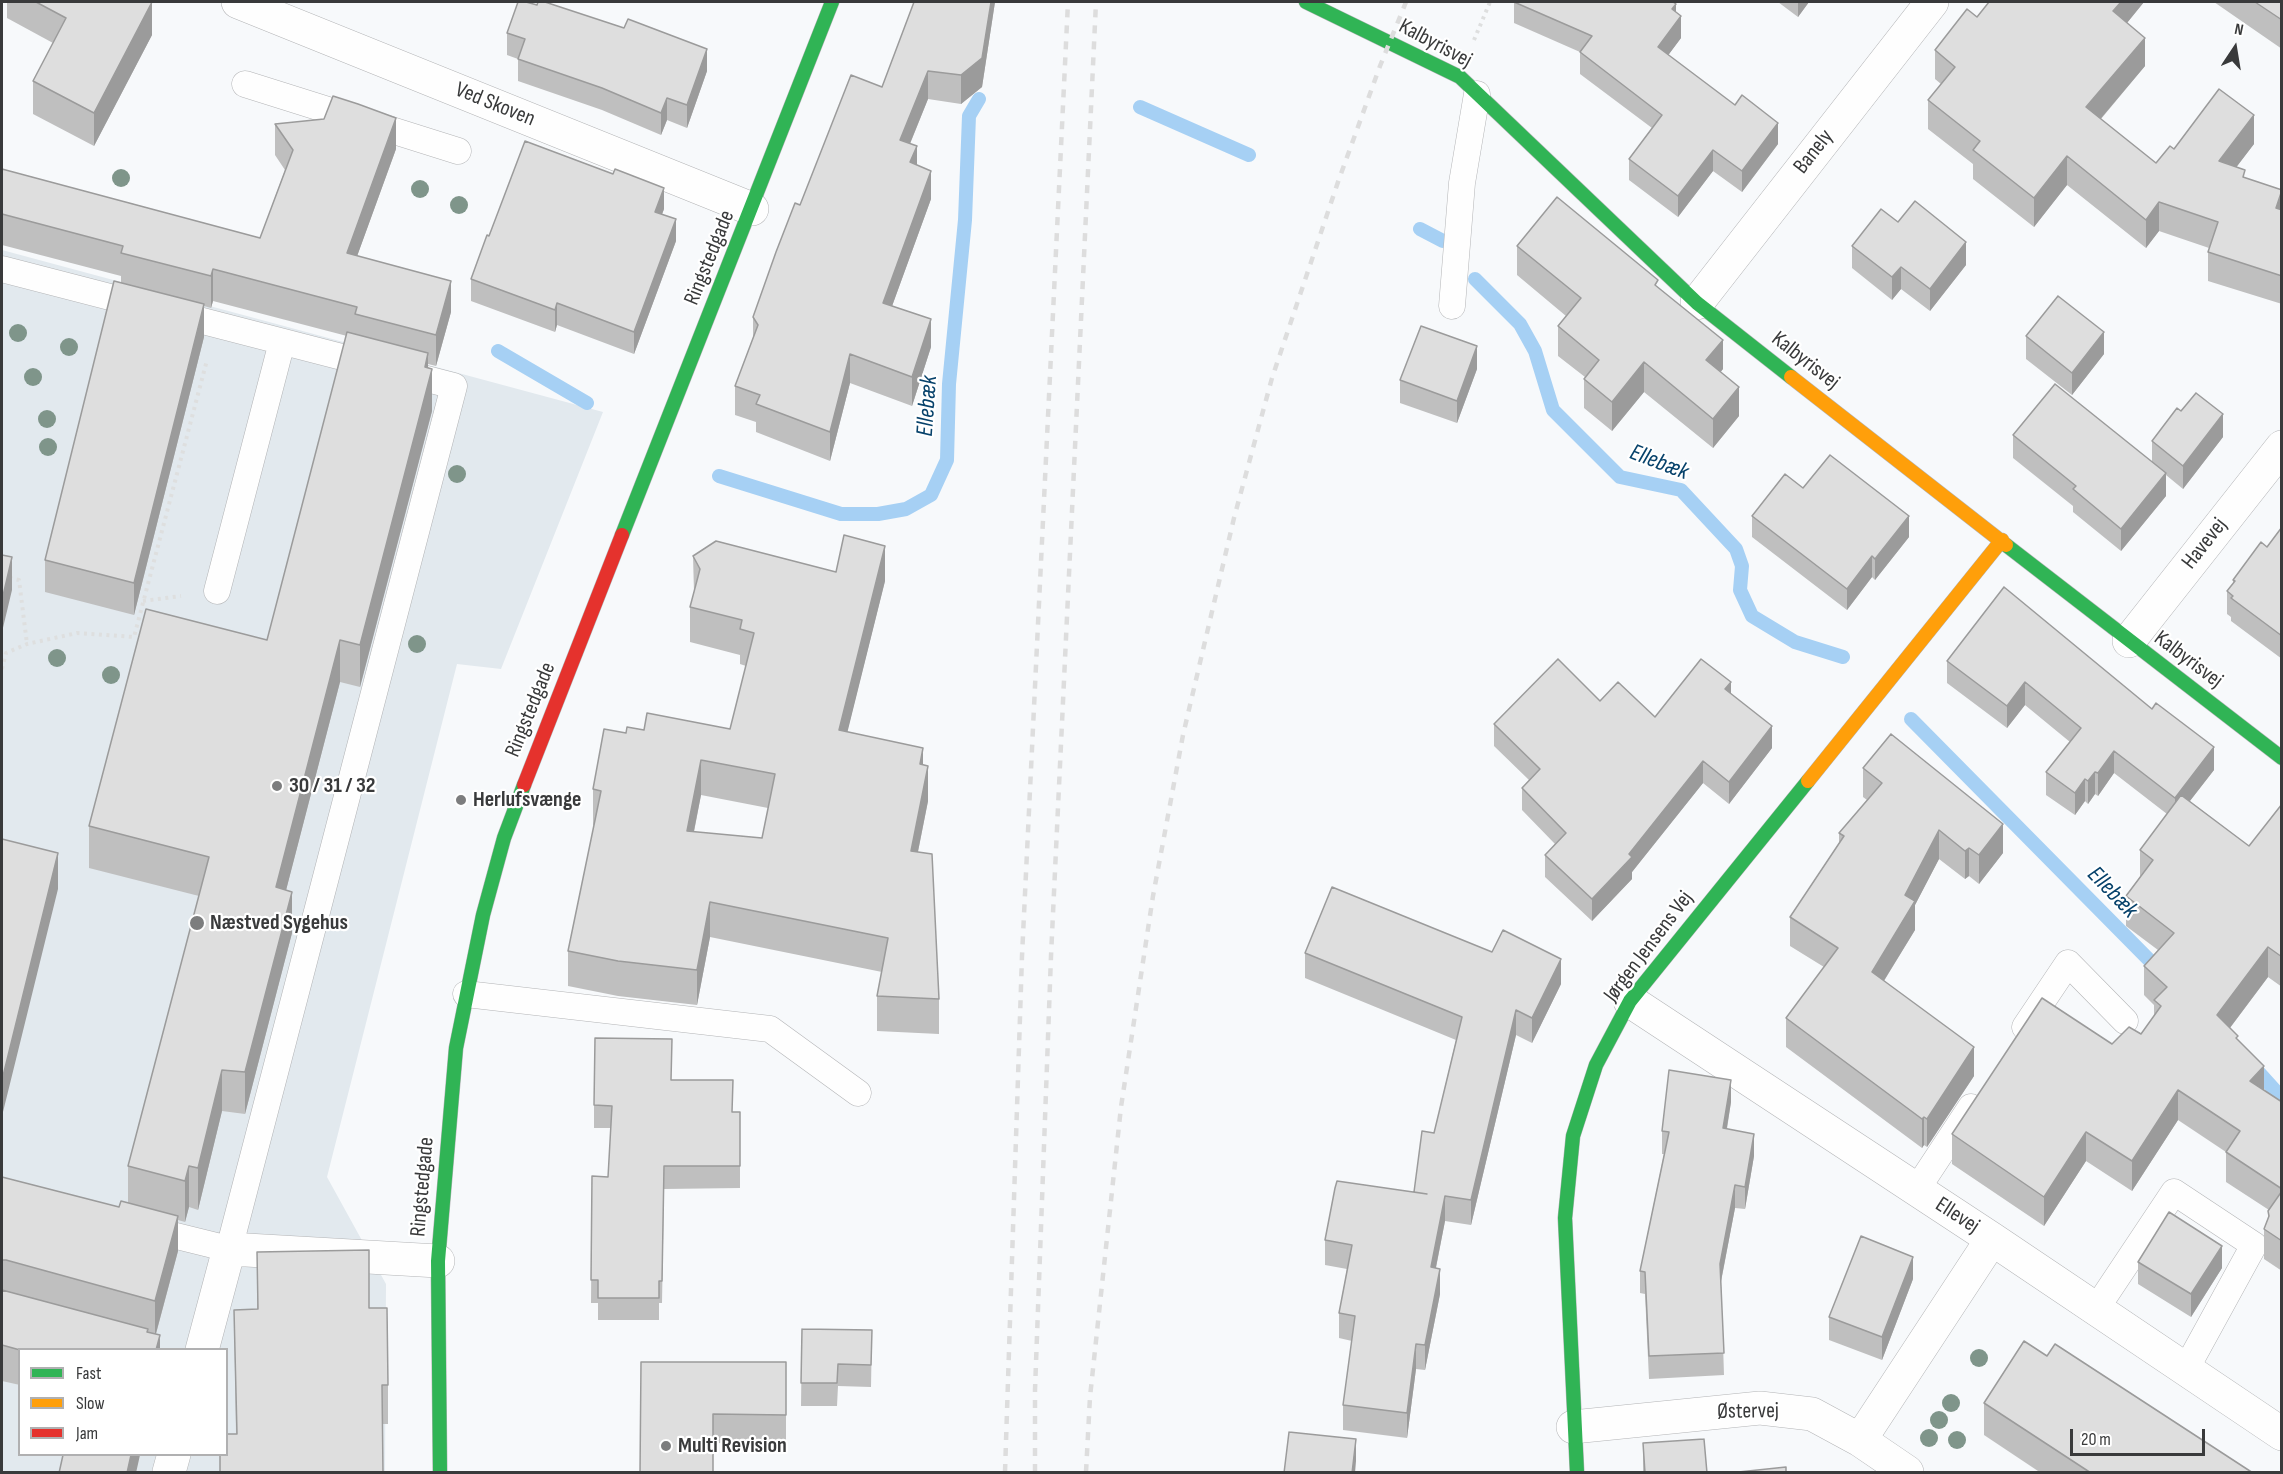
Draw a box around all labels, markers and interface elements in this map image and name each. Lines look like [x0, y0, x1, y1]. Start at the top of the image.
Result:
street label: Kalbyrisvej [1394, 14, 1476, 74]
north arrow [2205, 18, 2265, 78]
text: N [2233, 20, 2245, 40]
street label: Ved Skoven [451, 77, 539, 133]
street label: Banely [1788, 125, 1840, 179]
street label: Ringstedgade [679, 207, 741, 309]
street label: Kalbyrisvej [1766, 326, 1844, 396]
water label: Ellebæk [912, 375, 944, 437]
water label: Ellebæk [1626, 439, 1692, 487]
street label: Havevej [2177, 513, 2233, 575]
street label: Kalbyrisvej [2148, 626, 2228, 694]
street label: Ringstedgade [500, 659, 562, 761]
place label: 30 / 31 / 32 [289, 773, 375, 799]
marker: 30 / 31 / 32 [270, 779, 284, 793]
place label: Herlufsvænge [473, 787, 581, 813]
marker: Herlufsvænge [454, 793, 468, 807]
water label: Ellebæk [2081, 861, 2143, 925]
street label: Jørgen Jensens Vej [1599, 886, 1699, 1008]
place label: Næstved Sygehus [210, 910, 348, 936]
marker: Næstved Sygehus [188, 914, 206, 932]
street label: Ringstedgade [405, 1136, 441, 1238]
street label: Ellevej [1930, 1192, 1984, 1240]
legend [18, 1348, 228, 1456]
text: Fast [76, 1363, 101, 1384]
text: Slow [76, 1393, 105, 1414]
street label: Østervej [1717, 1398, 1779, 1426]
scale bar [2073, 1417, 2208, 1455]
text: Jam [76, 1423, 98, 1444]
text: 20 m [2081, 1429, 2111, 1450]
place label: Multi Revision [678, 1433, 787, 1459]
marker: Multi Revision [659, 1439, 673, 1453]

